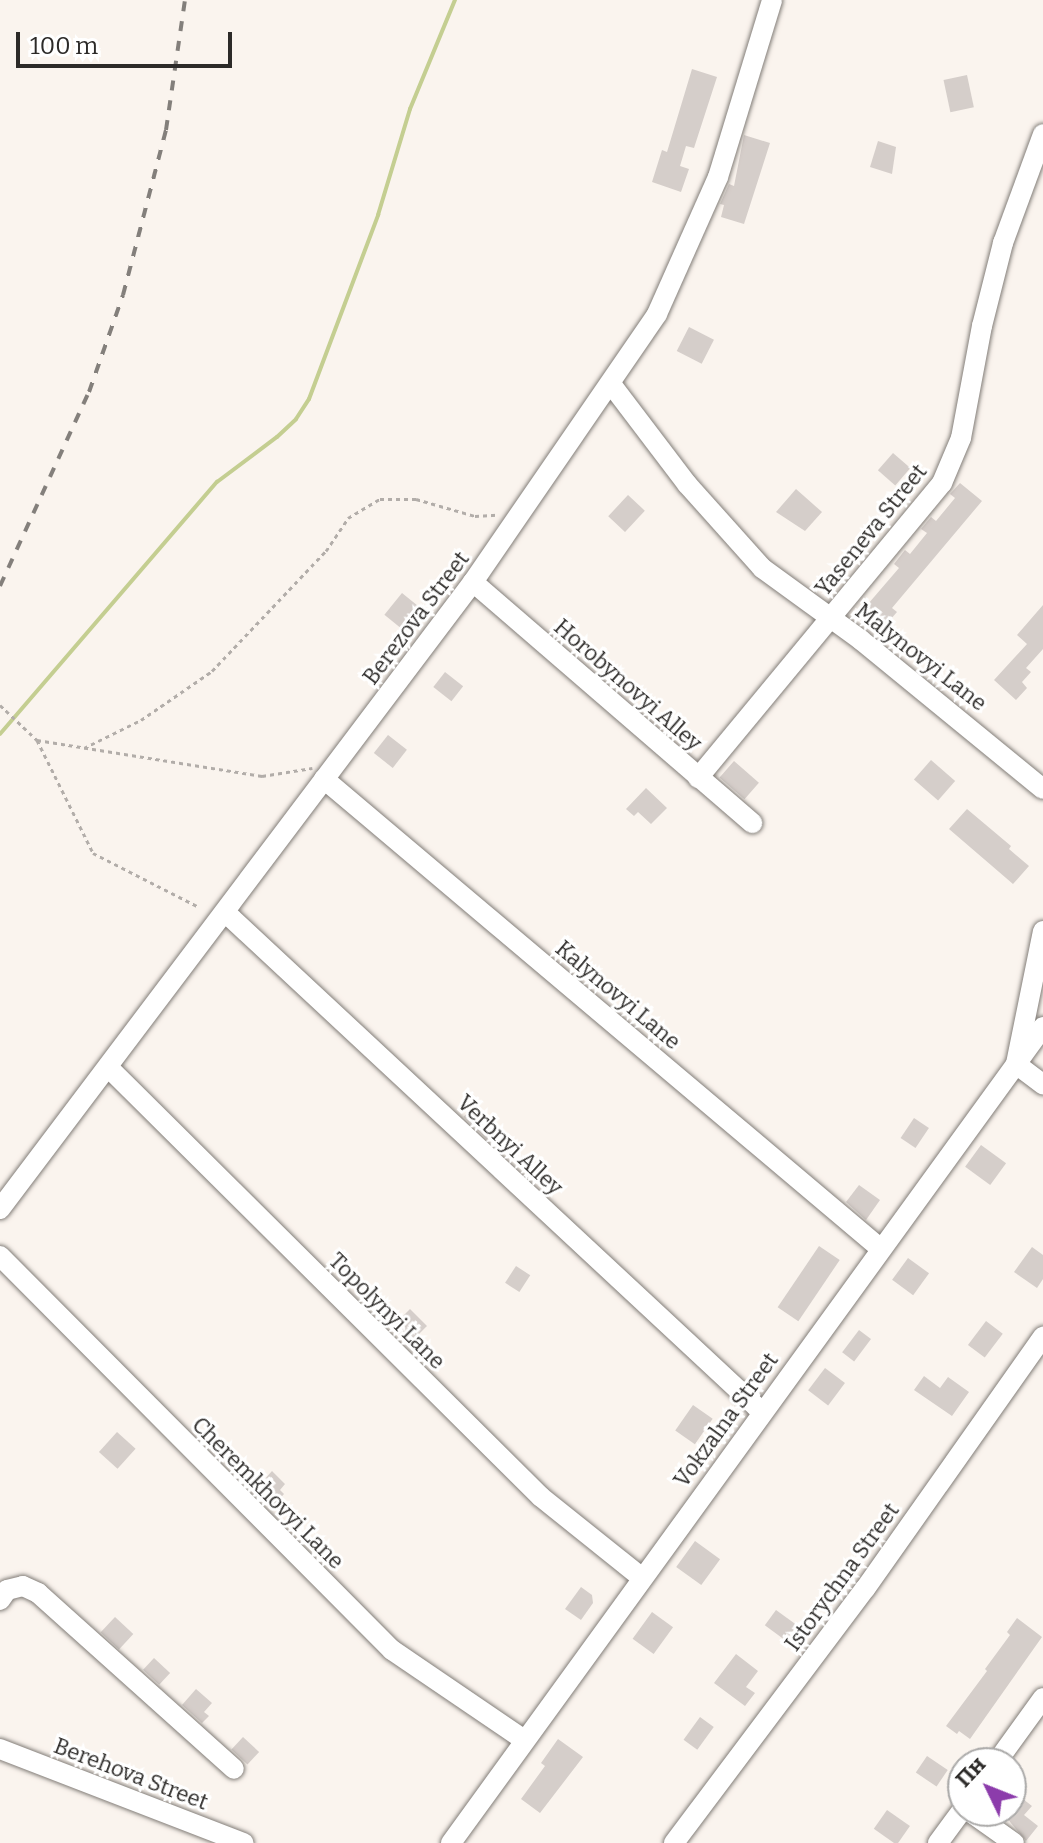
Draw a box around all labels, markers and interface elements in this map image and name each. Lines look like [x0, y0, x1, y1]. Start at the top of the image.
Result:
scale bar [20, 16, 236, 66]
text: 100 m [30, 32, 98, 60]
street label: Yaseneva Street [810, 459, 932, 601]
street label: Berezova Street [357, 546, 475, 690]
street label: Malynovyi Lane [850, 598, 992, 716]
street label: Horobynovyi Alley [549, 614, 707, 756]
street label: Kalynovyi Lane [550, 935, 686, 1055]
street label: Verbnyi Alley [452, 1089, 568, 1201]
street label: Topolynyi Lane [323, 1247, 451, 1375]
street label: Vokzalna Street [668, 1348, 784, 1492]
street label: Cheremkhovyi Lane [187, 1412, 349, 1574]
street label: Istorychna Street [779, 1498, 905, 1656]
street label: Berehova Street [50, 1733, 212, 1815]
north arrow [947, 1747, 1027, 1827]
text: Пн [950, 1751, 991, 1792]

